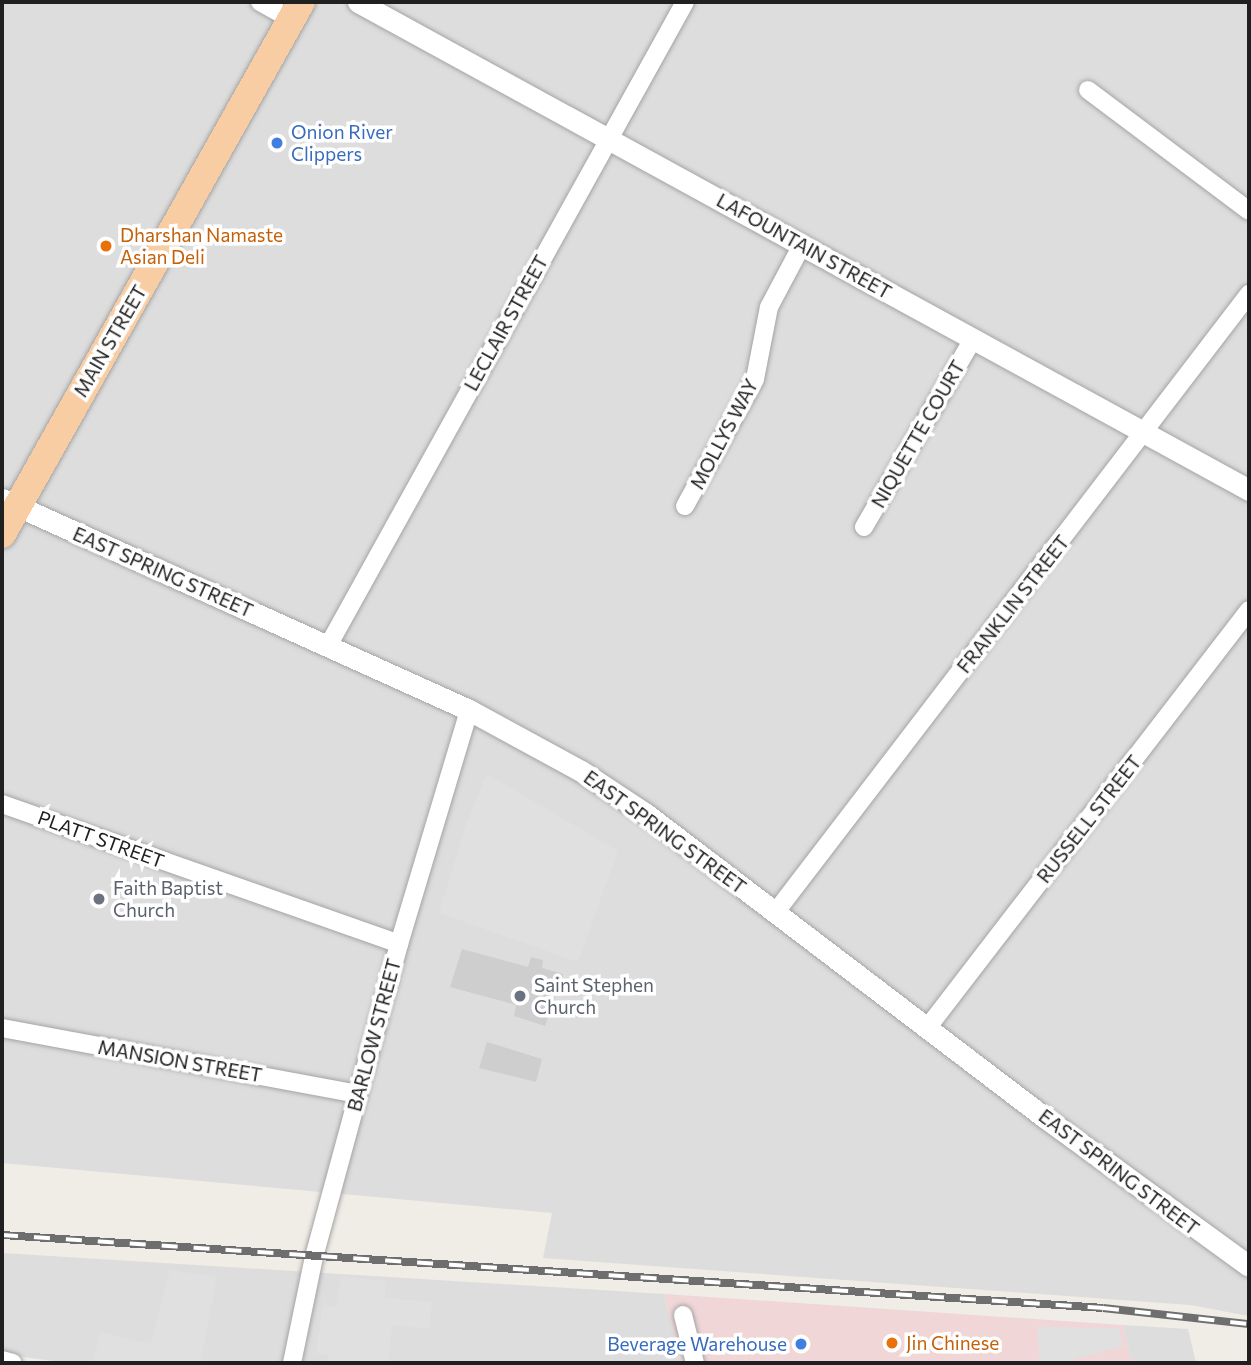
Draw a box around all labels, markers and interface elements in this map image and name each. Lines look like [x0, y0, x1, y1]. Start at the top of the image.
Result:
place label: Onion River Clippers [291, 121, 393, 165]
marker: Onion River Clippers [269, 135, 285, 151]
street label: LAFOUNTAIN STREET [713, 189, 895, 303]
place label: Dharshan Namaste Asian Deli [120, 224, 283, 268]
marker: Dharshan Namaste Asian Deli [98, 238, 114, 254]
street label: LECLAIR STREET [459, 251, 553, 395]
street label: MAIN STREET [69, 281, 151, 401]
street label: NIQUETTE COURT [866, 356, 970, 512]
street label: MOLLYS WAY [685, 375, 763, 493]
street label: EAST SPRING STREET [69, 522, 257, 622]
street label: FRANKLIN STREET [952, 531, 1074, 677]
street label: RUSSELL STREET [1032, 751, 1146, 887]
street label: EAST SPRING STREET [580, 766, 750, 898]
street label: PLATT STREET [35, 806, 167, 872]
place label: Faith Baptist Church [113, 877, 223, 921]
marker: Faith Baptist Church [91, 891, 107, 907]
street label: BARLOW STREET [343, 956, 405, 1114]
place label: Saint Stephen Church [534, 974, 654, 1018]
marker: Saint Stephen Church [512, 988, 528, 1004]
street label: MANSION STREET [96, 1035, 264, 1087]
street label: EAST SPRING STREET [1034, 1104, 1204, 1240]
place label: Jin Chinese [906, 1332, 999, 1354]
place label: Beverage Warehouse [607, 1333, 787, 1355]
marker: Jin Chinese [884, 1335, 900, 1351]
marker: Beverage Warehouse [793, 1336, 809, 1352]

